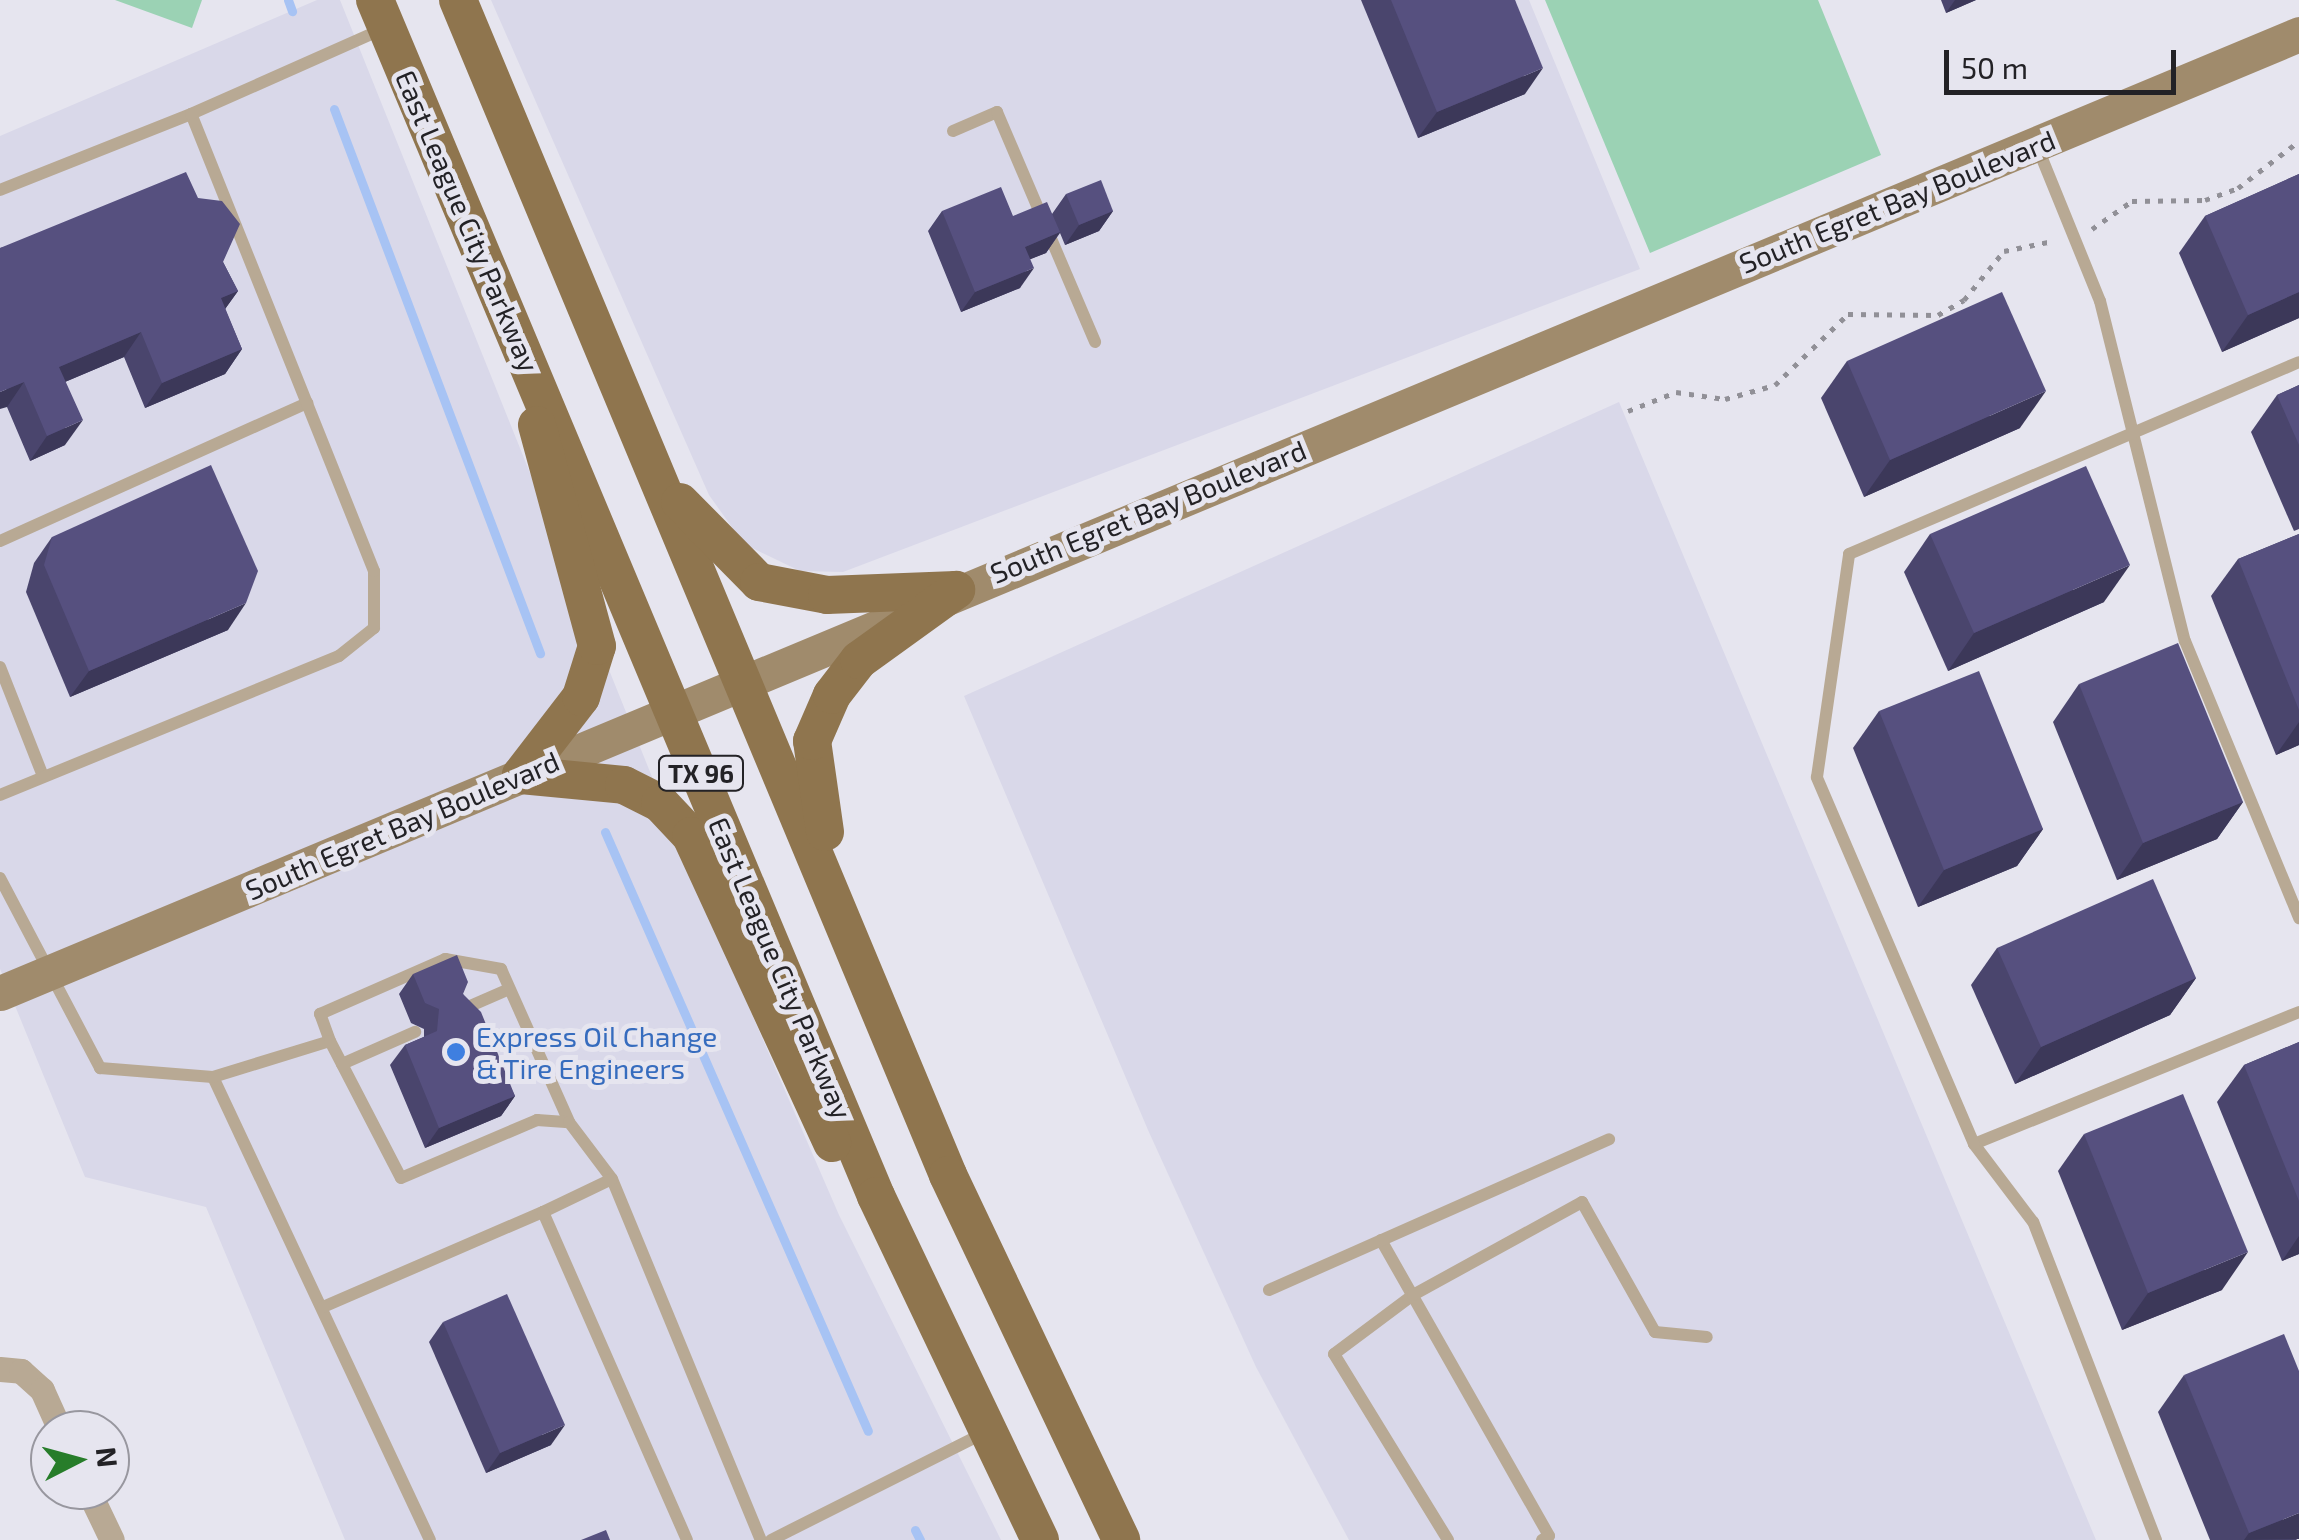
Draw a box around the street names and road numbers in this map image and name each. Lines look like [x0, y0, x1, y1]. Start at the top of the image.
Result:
street label: East League City Parkway [389, 65, 547, 377]
street label: South Egret Bay Boulevard [1734, 122, 2060, 280]
street label: South Egret Bay Boulevard [985, 432, 1311, 590]
street label: South Egret Bay Boulevard [240, 743, 564, 907]
road number: TX 96 [656, 753, 746, 793]
street label: East League City Parkway [702, 812, 860, 1124]

